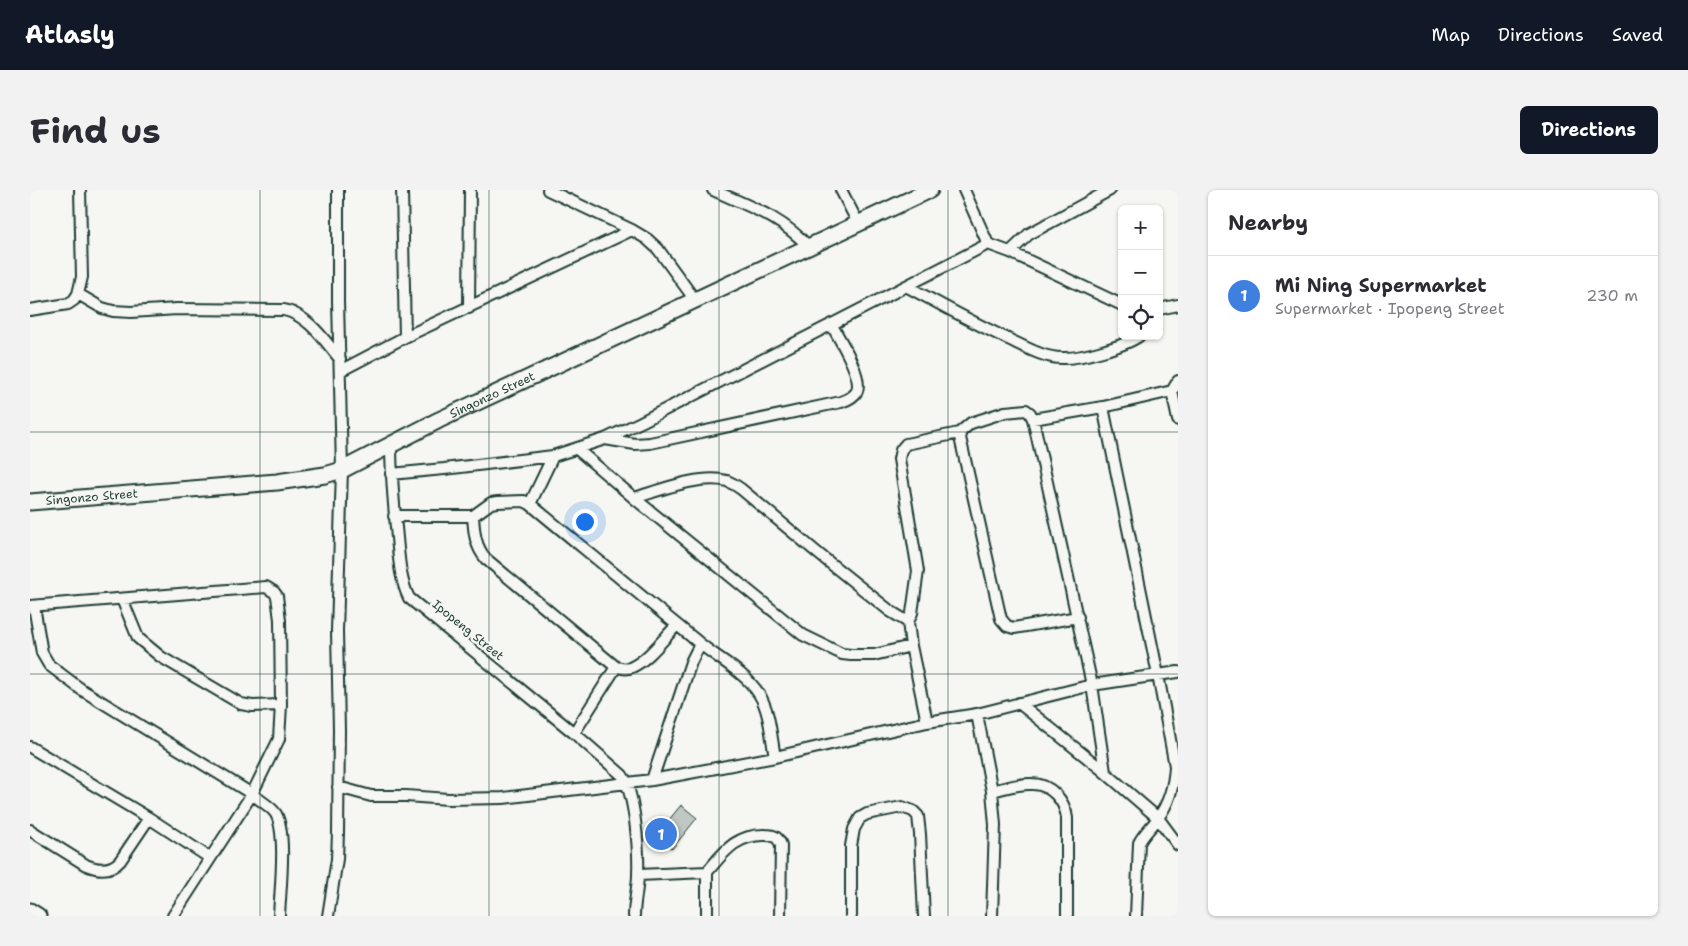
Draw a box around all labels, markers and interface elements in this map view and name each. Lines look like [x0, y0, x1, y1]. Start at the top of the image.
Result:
text: Atlasly [25, 19, 115, 51]
text: Map [1432, 23, 1470, 47]
text: Directions [1498, 23, 1584, 47]
text: Saved [1612, 23, 1663, 47]
button: Directions [1520, 106, 1658, 154]
text: Find us [30, 107, 161, 154]
map controls [1118, 205, 1163, 340]
button: + [1118, 205, 1163, 250]
text: Nearby [1228, 209, 1308, 237]
button: − [1118, 250, 1163, 295]
text: Mi Ning Supermarket [1275, 273, 1487, 298]
text: 1 [1240, 285, 1248, 306]
text: 230 m [1586, 285, 1638, 306]
button: locate [1118, 295, 1163, 340]
text: Supermarket · Ipopeng Street [1275, 298, 1505, 319]
street label: Singonzo Street [447, 368, 538, 422]
street label: Singonzo Street [45, 485, 139, 509]
your location [572, 509, 598, 535]
street label: Ipopeng Street [429, 596, 507, 664]
pin: 1 [645, 815, 677, 853]

